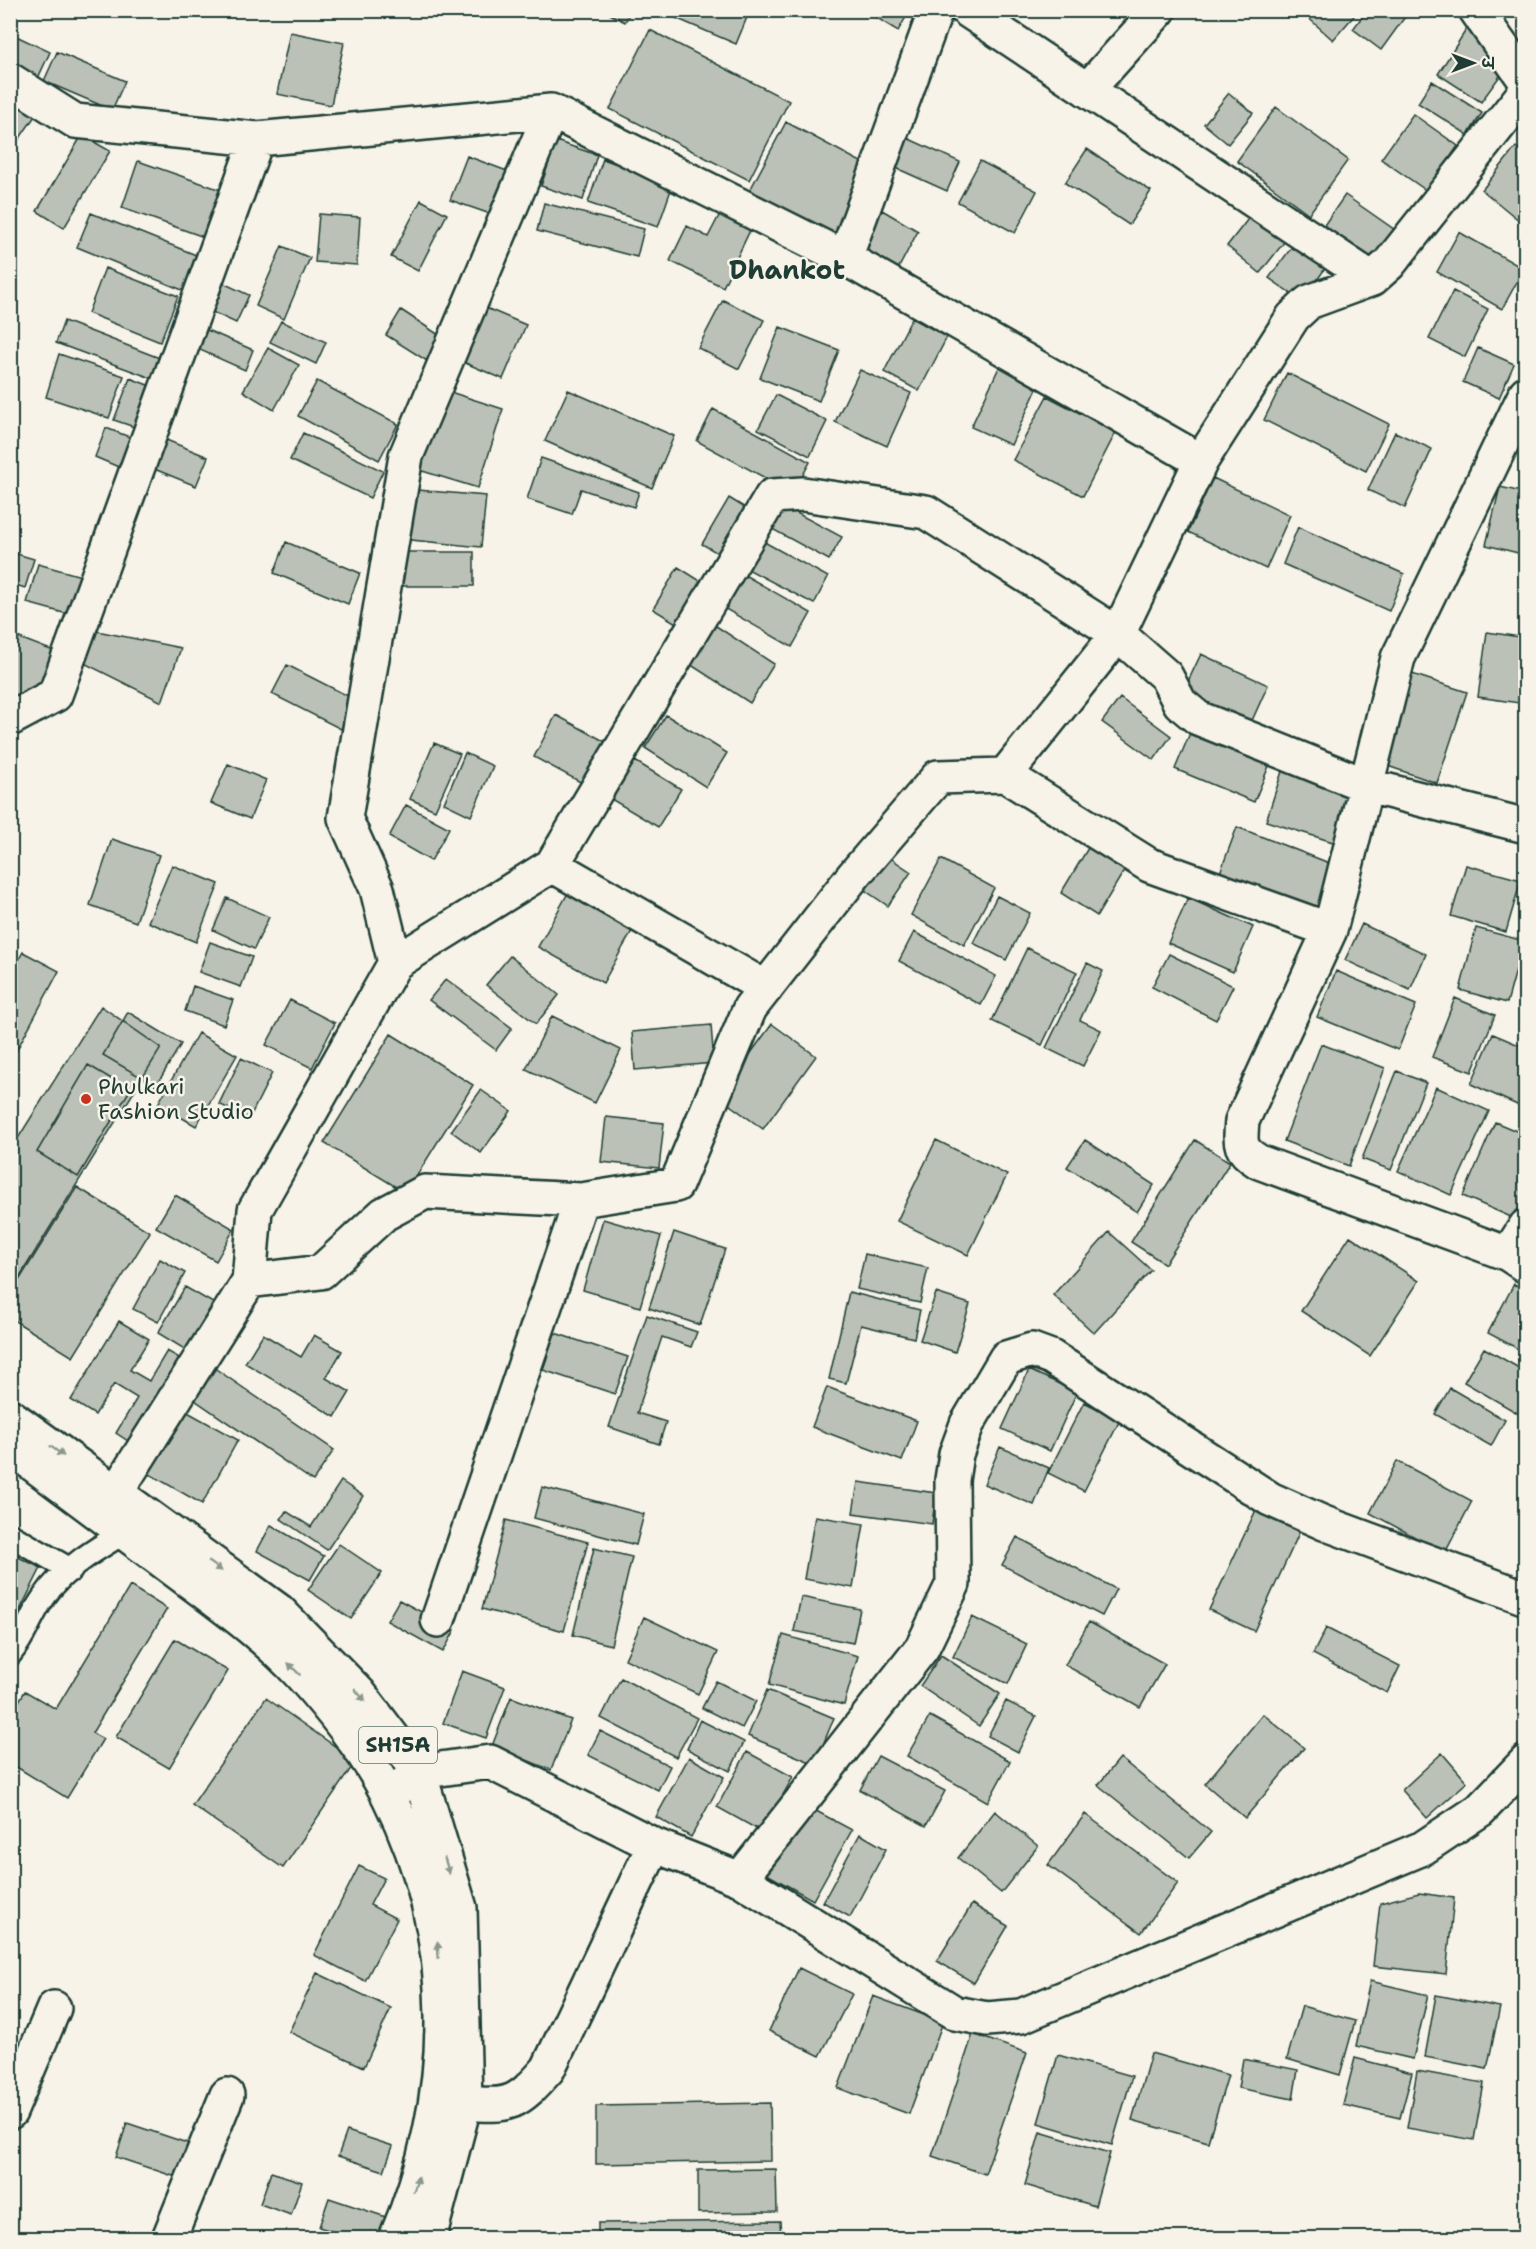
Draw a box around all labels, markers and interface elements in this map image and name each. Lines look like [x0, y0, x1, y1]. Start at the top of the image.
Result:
north arrow [1443, 33, 1503, 93]
text: उ [1477, 56, 1498, 70]
district label: Dhankot [729, 252, 845, 287]
place label: Phulkari Fashion Studio [98, 1072, 254, 1126]
marker: Phulkari Fashion Studio [79, 1092, 93, 1106]
one-way arrow [50, 1445, 65, 1457]
one-way arrow [207, 1560, 223, 1572]
one-way arrow [287, 1662, 302, 1676]
one-way arrow [353, 1687, 366, 1702]
road number: SH15A [359, 1727, 437, 1763]
one-way arrow [443, 1857, 452, 1875]
one-way arrow [433, 1940, 443, 1959]
one-way arrow [412, 2175, 421, 2193]

